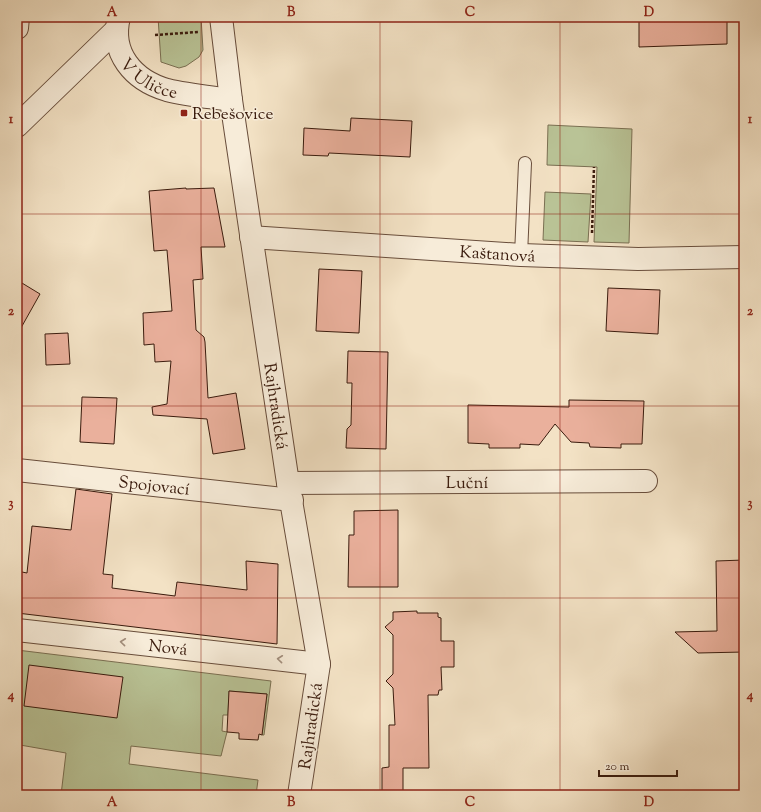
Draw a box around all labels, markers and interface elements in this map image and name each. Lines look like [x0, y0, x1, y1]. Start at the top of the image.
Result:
text: A [107, 4, 118, 22]
text: B [287, 4, 296, 22]
text: C [465, 4, 475, 22]
text: D [644, 4, 654, 22]
street label: V Uličce [113, 54, 179, 106]
place label: Rebešovice [192, 103, 273, 127]
marker: Rebešovice [179, 108, 189, 118]
text: 1 [9, 111, 14, 129]
text: 1 [748, 111, 753, 129]
street label: Kaštanová [459, 241, 536, 269]
text: 2 [8, 303, 15, 321]
text: 2 [747, 303, 754, 321]
street label: Rajhradická [256, 361, 293, 452]
street label: Spojovací [117, 471, 191, 503]
street label: Luční [446, 472, 489, 496]
text: 3 [8, 495, 14, 513]
text: 3 [747, 495, 753, 513]
street label: Nová [147, 635, 189, 663]
one-way arrow [120, 638, 126, 647]
one-way arrow [277, 655, 283, 664]
street label: Rajhradická [294, 681, 330, 771]
text: 4 [7, 687, 15, 705]
text: 4 [746, 687, 754, 705]
scale bar [599, 752, 677, 778]
text: 20 m [605, 758, 630, 776]
text: A [107, 794, 118, 812]
text: B [287, 794, 296, 812]
text: C [465, 794, 475, 812]
text: D [644, 794, 654, 812]

